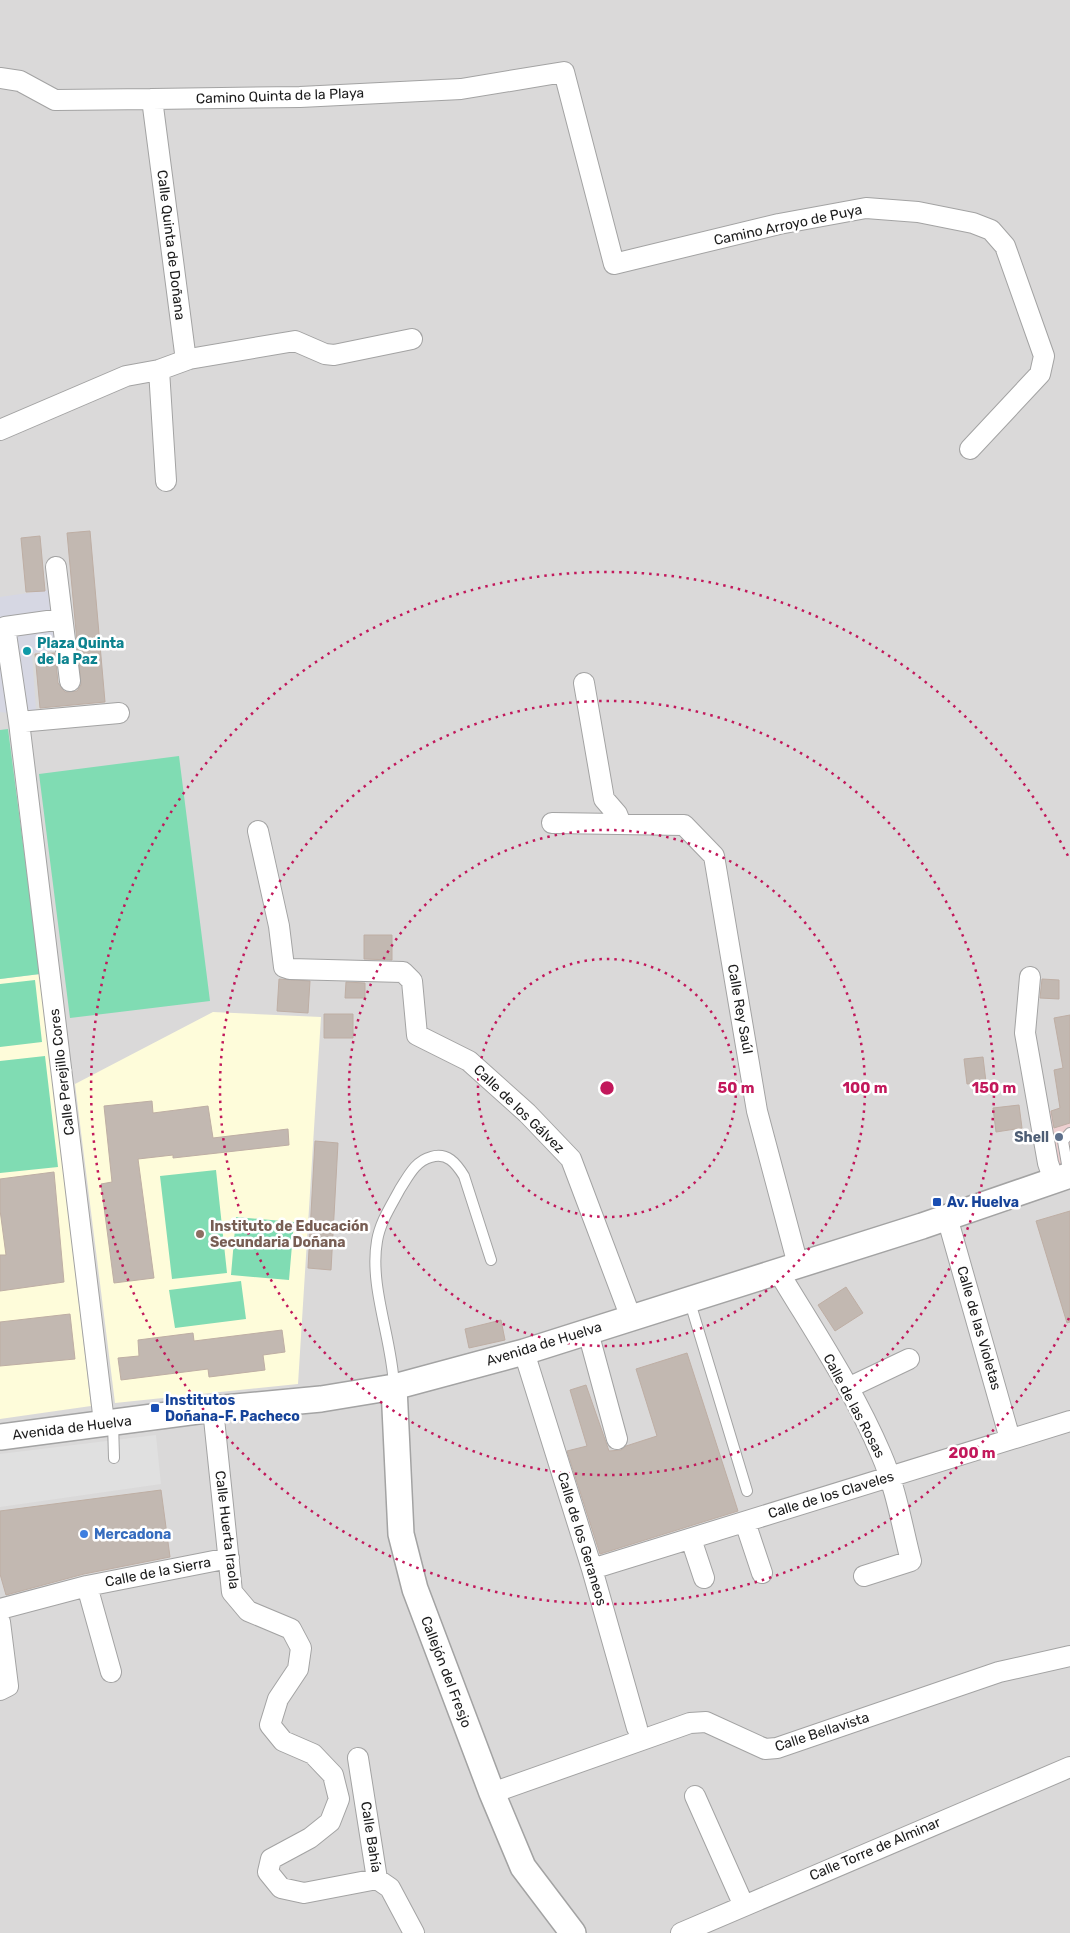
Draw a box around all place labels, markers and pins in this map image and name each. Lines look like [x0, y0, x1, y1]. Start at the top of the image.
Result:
place label: Plaza Quinta de la Paz [37, 635, 124, 668]
marker: Plaza Quinta de la Paz [21, 645, 33, 657]
centre of rings [598, 1079, 616, 1097]
place label: Shell [1014, 1129, 1049, 1146]
marker: Shell [1053, 1131, 1065, 1143]
place label: Av. Huelva [947, 1194, 1019, 1211]
marker: Av. Huelva [931, 1196, 943, 1208]
place label: Instituto de Educación Secundaria Doñana [210, 1218, 369, 1251]
marker: Instituto de Educación Secundaria Doñana [194, 1228, 206, 1240]
place label: Institutos Doñana-F. Pacheco [165, 1392, 300, 1425]
marker: Institutos Doñana-F. Pacheco [149, 1402, 161, 1414]
place label: Mercadona [94, 1526, 171, 1543]
marker: Mercadona [78, 1528, 90, 1540]

